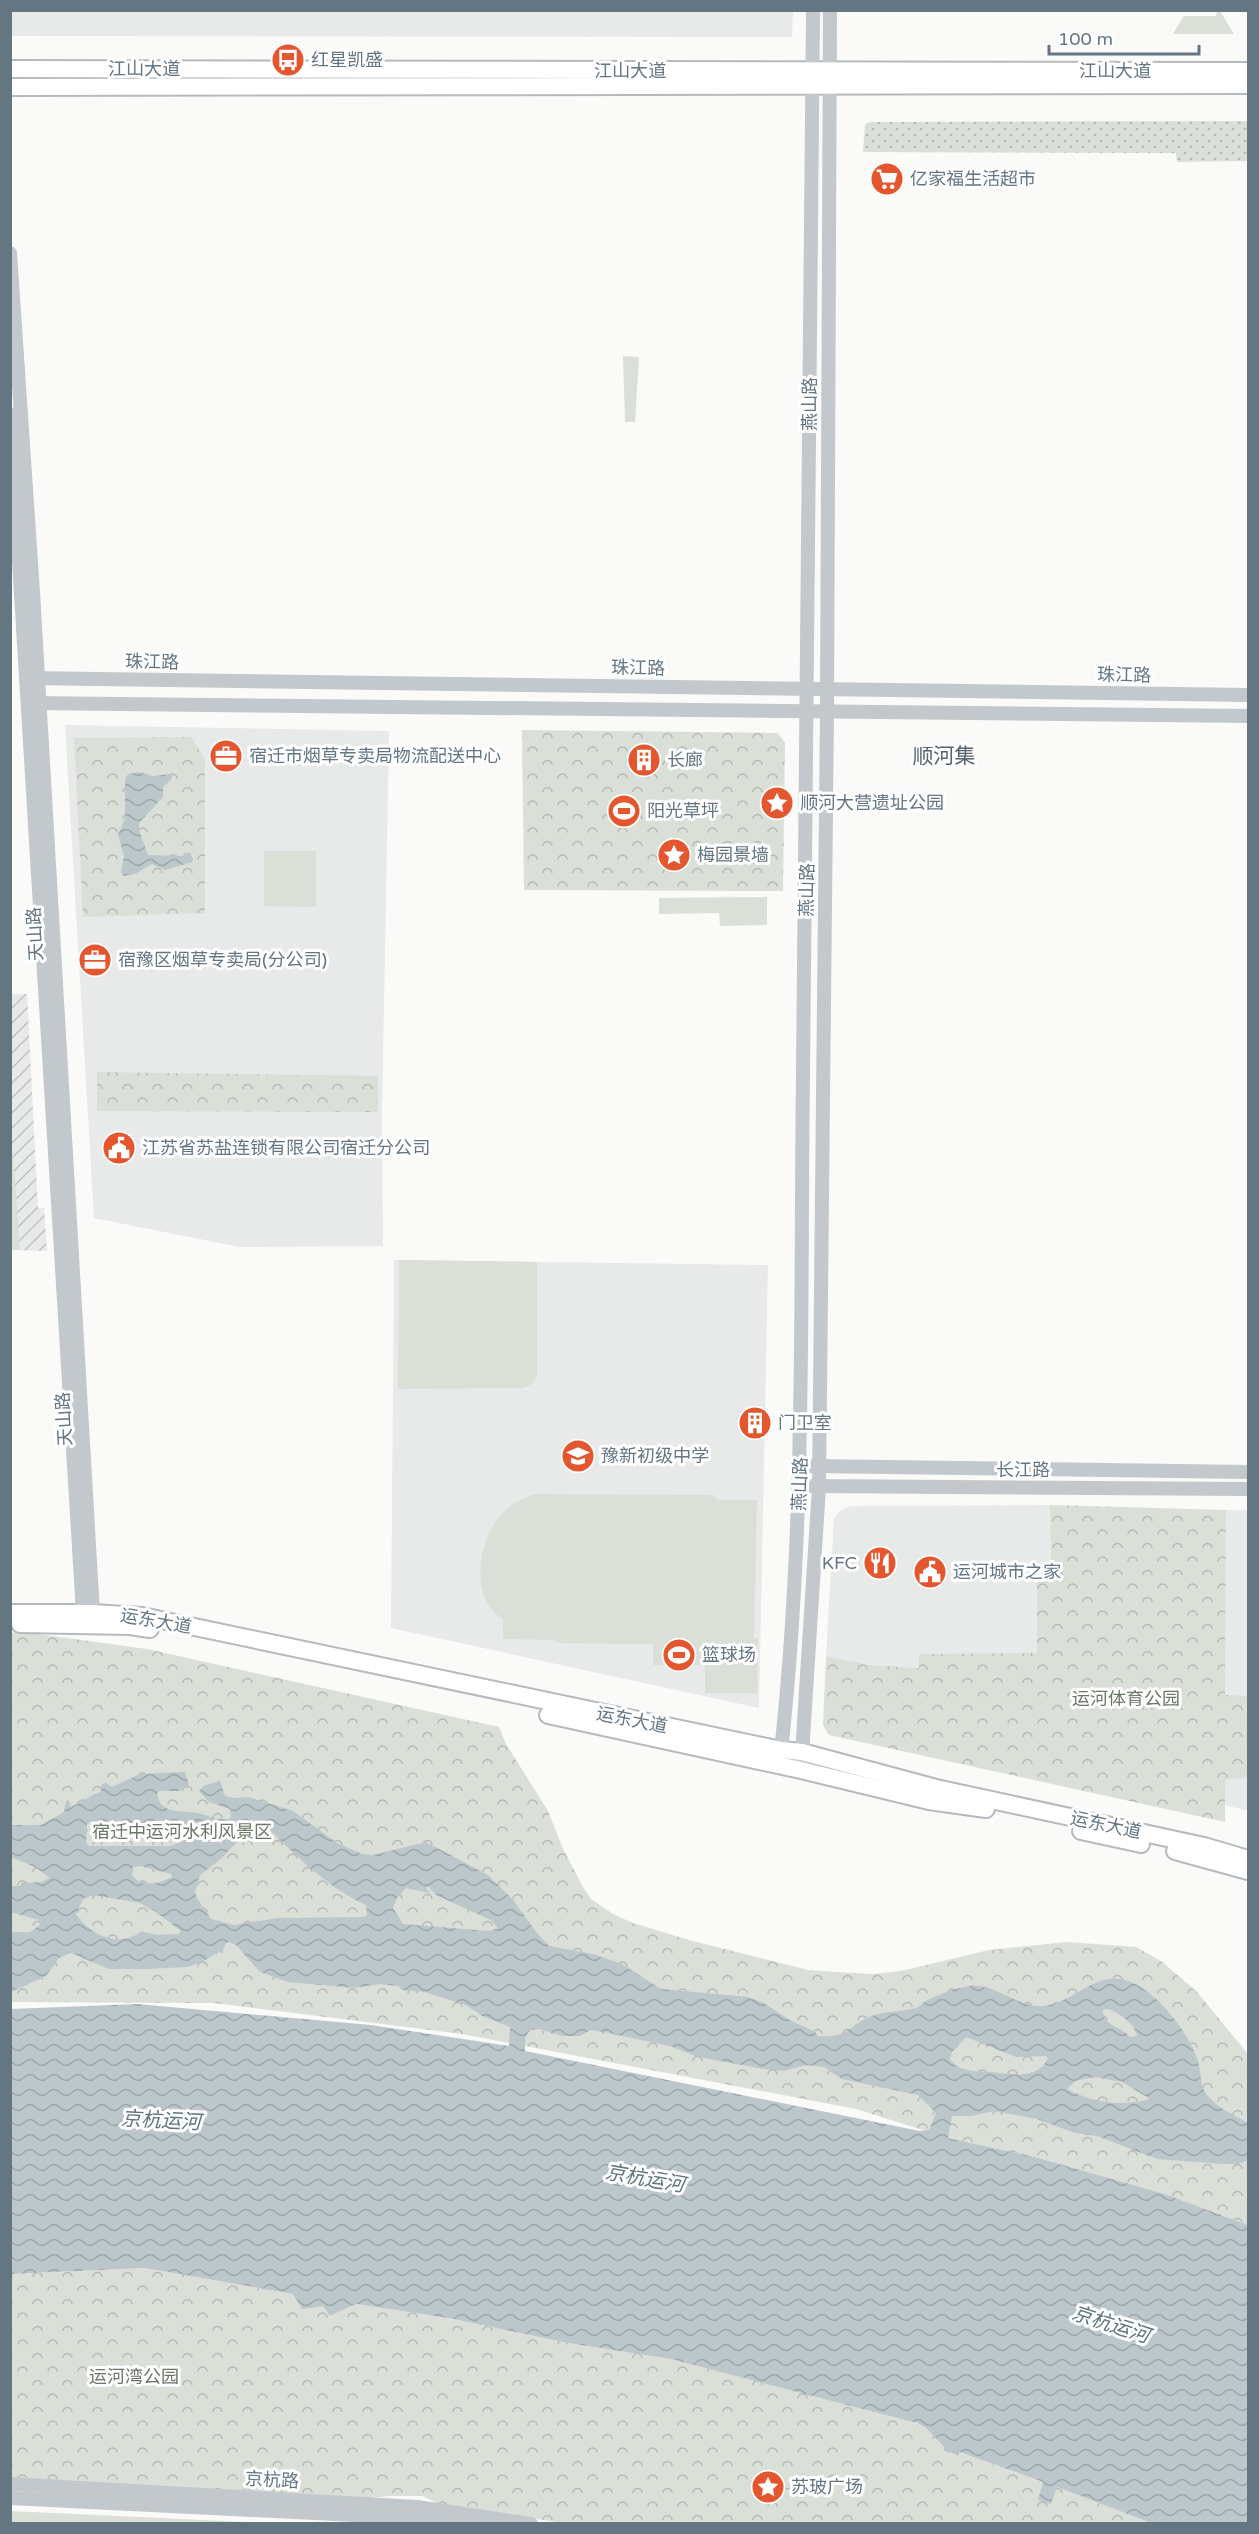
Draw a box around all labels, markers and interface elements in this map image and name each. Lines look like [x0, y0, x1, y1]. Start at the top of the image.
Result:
scale bar [1049, 18, 1199, 56]
text: 100 m [1058, 28, 1113, 50]
bus stop icon: 红星凯盛 [270, 42, 306, 78]
place label: 红星凯盛 [311, 49, 383, 71]
street label: 江山大道 [108, 58, 180, 80]
street label: 江山大道 [594, 60, 666, 82]
street label: 江山大道 [1079, 60, 1151, 82]
supermarket icon: 亿家福生活超市 [869, 161, 905, 197]
place label: 亿家福生活超市 [910, 168, 1036, 190]
street label: 燕山路 [799, 377, 821, 431]
street label: 珠江路 [125, 651, 179, 673]
street label: 珠江路 [611, 657, 665, 679]
street label: 珠江路 [1097, 664, 1151, 686]
office icon: 宿迁市烟草专卖局物流配送中心 [208, 738, 244, 774]
building icon: 长廊 [626, 742, 662, 778]
district label: 顺河集 [913, 744, 976, 769]
place label: 宿迁市烟草专卖局物流配送中心 [249, 745, 501, 767]
place label: 长廊 [667, 749, 703, 771]
place icon: 顺河大营遗址公园 [759, 785, 795, 821]
place label: 顺河大营遗址公园 [800, 792, 944, 814]
sports icon: 阳光草坪 [606, 793, 642, 829]
place label: 阳光草坪 [647, 800, 719, 822]
place icon: 梅园景墙 [656, 837, 692, 873]
place label: 梅园景墙 [697, 844, 769, 866]
street label: 燕山路 [796, 863, 818, 917]
street label: 天山路 [23, 906, 47, 962]
office icon: 宿豫区烟草专卖局(分公司) [77, 942, 113, 978]
place label: 宿豫区烟草专卖局(分公司) [118, 949, 327, 971]
public building icon: 江苏省苏盐连锁有限公司宿迁分公司 [101, 1130, 137, 1166]
place label: 江苏省苏盐连锁有限公司宿迁分公司 [142, 1137, 430, 1159]
street label: 天山路 [52, 1391, 76, 1447]
building icon: 门卫室 [737, 1405, 773, 1441]
place label: 门卫室 [778, 1412, 832, 1434]
school or university icon: 豫新初级中学 [560, 1438, 596, 1474]
place label: 豫新初级中学 [601, 1445, 709, 1467]
street label: 燕山路 [788, 1457, 812, 1511]
street label: 长江路 [996, 1459, 1050, 1481]
restaurant icon: KFC [862, 1545, 898, 1581]
place label: KFC [822, 1552, 857, 1574]
public building icon: 运河城市之家 [912, 1554, 948, 1590]
place label: 运河城市之家 [953, 1561, 1061, 1583]
street label: 运东大道 [119, 1604, 193, 1638]
sports icon: 篮球场 [661, 1637, 697, 1673]
place label: 篮球场 [702, 1644, 756, 1666]
park label: 运河体育公园 [1072, 1688, 1180, 1710]
street label: 运东大道 [595, 1702, 669, 1738]
street label: 运东大道 [1068, 1807, 1144, 1843]
park label: 宿迁中运河水利风景区 [92, 1821, 272, 1843]
water label: 京杭运河 [120, 2107, 206, 2135]
water label: 京杭运河 [603, 2160, 690, 2198]
water label: 京杭运河 [1069, 2301, 1156, 2350]
park label: 运河湾公园 [89, 2366, 179, 2388]
street label: 京杭路 [244, 2468, 300, 2492]
place icon: 苏玻广场 [750, 2469, 786, 2505]
place label: 苏玻广场 [791, 2476, 863, 2498]

